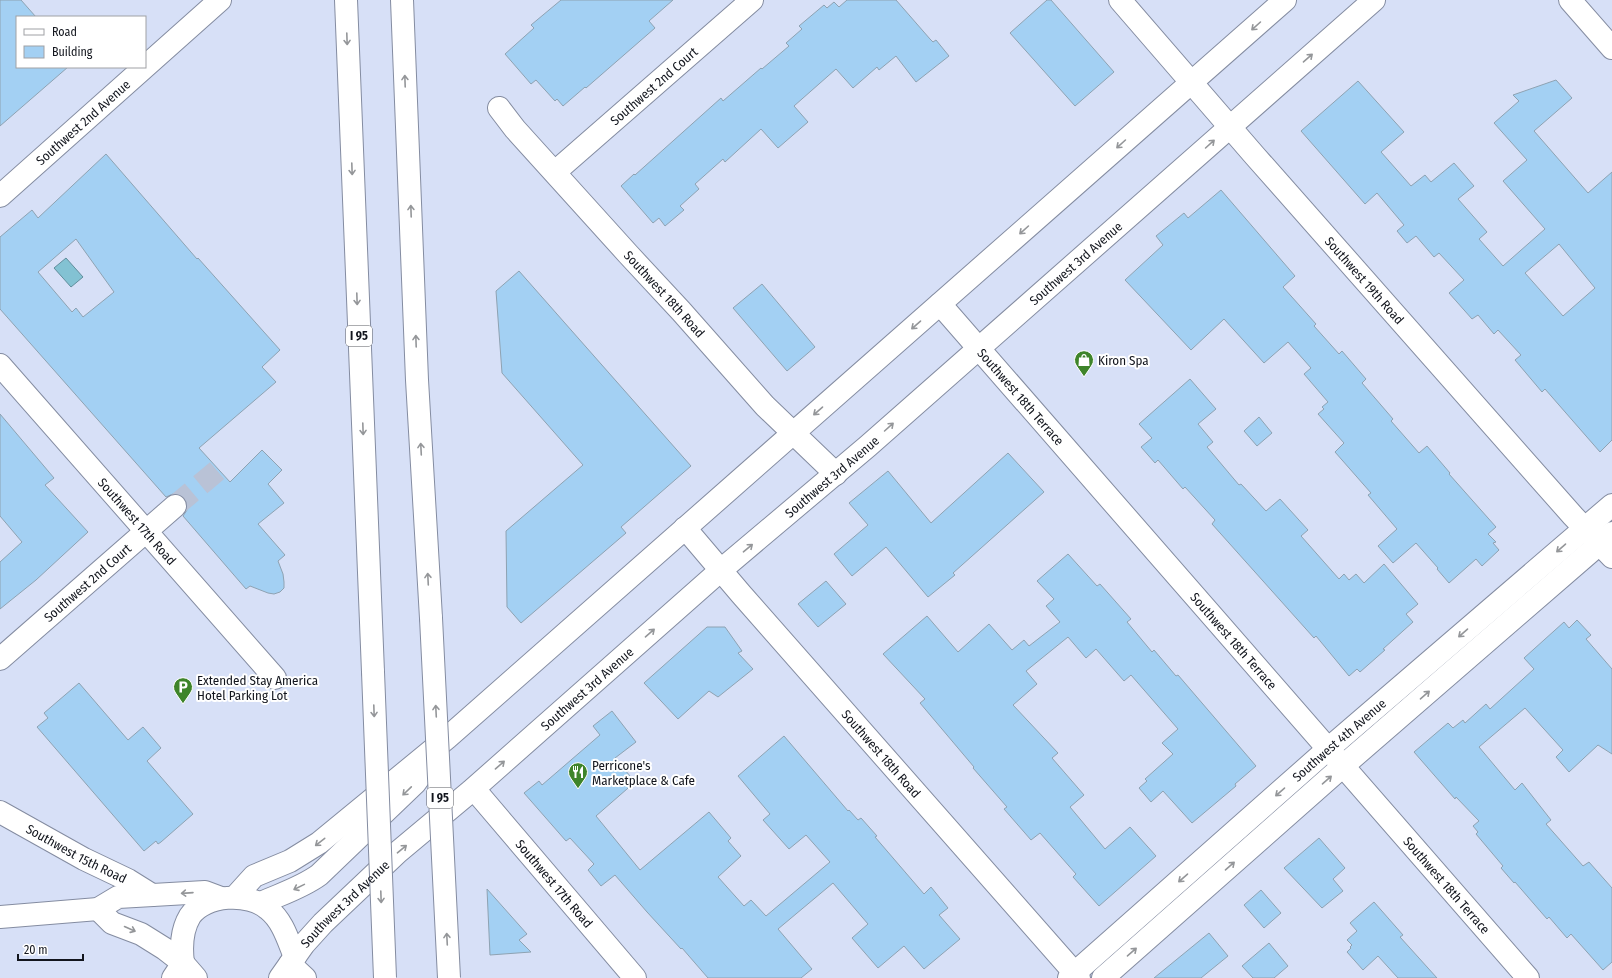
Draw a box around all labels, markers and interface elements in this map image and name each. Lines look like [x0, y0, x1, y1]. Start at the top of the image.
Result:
legend [16, 16, 146, 68]
one-way arrow [1251, 21, 1261, 30]
text: Road [52, 25, 77, 39]
one-way arrow [343, 32, 351, 45]
street label: Southwest 2nd Court [607, 43, 701, 128]
text: Building [52, 45, 93, 59]
one-way arrow [1302, 54, 1313, 63]
one-way arrow [402, 75, 409, 88]
street label: Southwest 2nd Avenue [33, 76, 133, 168]
one-way arrow [1116, 139, 1127, 148]
one-way arrow [1205, 139, 1215, 149]
one-way arrow [349, 162, 356, 175]
one-way arrow [407, 205, 414, 218]
street label: Southwest 3rd Avenue [1026, 218, 1125, 308]
one-way arrow [1019, 225, 1029, 235]
street label: Southwest 19th Road [1322, 233, 1407, 327]
street label: Southwest 18th Road [621, 248, 708, 340]
one-way arrow [354, 292, 361, 305]
one-way arrow [911, 321, 921, 330]
road number: I 95 [346, 326, 372, 346]
one-way arrow [412, 335, 420, 348]
street label: Southwest 18th Terrace [975, 345, 1067, 448]
shop icon: Kiron Spa [1073, 349, 1095, 377]
place label: Kiron Spa [1098, 353, 1149, 368]
one-way arrow [814, 406, 824, 415]
one-way arrow [359, 422, 366, 435]
one-way arrow [884, 423, 895, 432]
street label: Southwest 3rd Avenue [782, 433, 882, 520]
one-way arrow [418, 443, 425, 456]
street label: Southwest 17th Road [95, 475, 179, 568]
street label: Southwest 2nd Court [41, 540, 134, 625]
one-way arrow [742, 543, 753, 552]
one-way arrow [1556, 544, 1567, 553]
one-way arrow [425, 573, 432, 586]
street label: Southwest 18th Terrace [1188, 589, 1280, 692]
one-way arrow [644, 629, 655, 638]
one-way arrow [1458, 629, 1468, 638]
street label: Southwest 3rd Avenue [538, 644, 636, 733]
place label: Extended Stay America Hotel Parking Lot [197, 673, 318, 703]
parking icon: Extended Stay America Hotel Parking Lot [172, 676, 194, 704]
one-way arrow [1420, 691, 1430, 700]
street label: Southwest 4th Avenue [1289, 695, 1389, 784]
one-way arrow [370, 704, 378, 717]
one-way arrow [432, 705, 439, 718]
street label: Southwest 18th Road [839, 707, 924, 800]
place label: Perricone's Marketplace & Cafe [592, 758, 695, 788]
one-way arrow [494, 761, 505, 770]
restaurant icon: Perricone's Marketplace & Cafe [567, 761, 589, 789]
one-way arrow [1322, 776, 1333, 785]
one-way arrow [402, 786, 412, 796]
one-way arrow [1275, 787, 1285, 797]
road number: I 95 [427, 788, 453, 808]
street label: Southwest 15th Road [24, 821, 129, 886]
street label: Southwest 18th Terrace [1401, 834, 1493, 936]
street label: Southwest 17th Road [513, 836, 596, 930]
one-way arrow [314, 837, 325, 846]
one-way arrow [397, 845, 407, 854]
street label: Southwest 3rd Avenue [297, 857, 392, 950]
one-way arrow [1225, 862, 1235, 871]
one-way arrow [1177, 873, 1188, 882]
one-way arrow [294, 884, 306, 891]
one-way arrow [181, 889, 194, 896]
one-way arrow [378, 890, 385, 903]
one-way arrow [124, 926, 136, 933]
one-way arrow [443, 933, 450, 946]
scale bar [18, 936, 83, 962]
text: 20 m [24, 943, 48, 957]
one-way arrow [1127, 948, 1138, 957]

